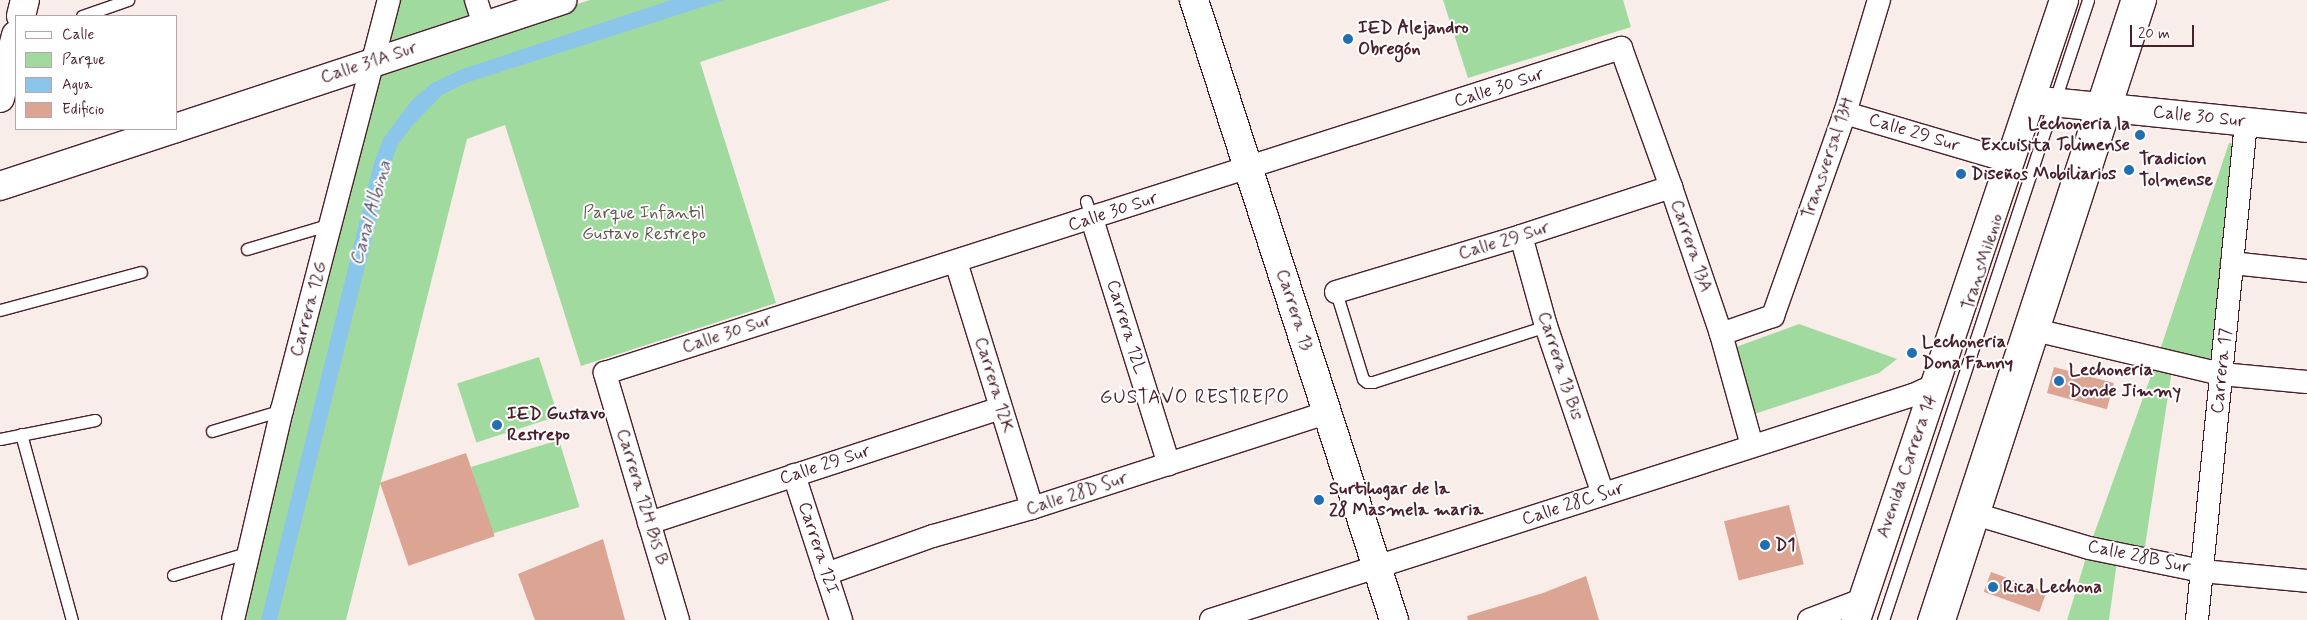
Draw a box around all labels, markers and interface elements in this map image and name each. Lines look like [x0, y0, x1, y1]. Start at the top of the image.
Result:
legend [15, 15, 178, 130]
scale bar [2132, 15, 2196, 47]
place label: IED Alejandro Obregón [1358, 18, 1477, 60]
text: 20 m [2138, 24, 2170, 44]
text: Calle [62, 25, 94, 45]
marker: IED Alejandro Obregón [1342, 33, 1354, 45]
street label: Calle 31A Sur [317, 37, 421, 89]
text: Parque [62, 50, 105, 70]
street label: Calle 30 Sur [1451, 63, 1547, 113]
text: Agua [62, 75, 93, 95]
street label: Transversal 13H [1797, 94, 1859, 222]
text: Edificio [62, 100, 104, 120]
street label: Calle 30 Sur [2152, 101, 2246, 133]
street label: Calle 29 Sur [1866, 109, 1962, 157]
place label: Lechoneria la Excuisita Tolimense [1980, 114, 2130, 156]
marker: Lechoneria la Excuisita Tolimense [2134, 129, 2146, 141]
place label: Tradicion Tolmense [2139, 149, 2213, 192]
water label: Canal Albina [345, 157, 397, 269]
place label: Diseños Mobiliarios [1971, 163, 2117, 185]
marker: Tradicion Tolmense [2123, 164, 2135, 176]
marker: Diseños Mobiliarios [1955, 168, 1967, 180]
street label: Calle 30 Sur [1065, 187, 1161, 237]
street label: Carrera 13A [1665, 197, 1717, 295]
park label: Parque Infantil Gustavo Restrepo [582, 203, 706, 245]
street label: TransMilenio [1957, 211, 2009, 313]
street label: Calle 29 Sur [1456, 217, 1552, 265]
street label: Carrera 12G [286, 259, 332, 359]
street label: Carrera 13 [1271, 267, 1317, 353]
street label: Carrera 12L [1101, 277, 1151, 377]
street label: Calle 30 Sur [679, 309, 775, 359]
street label: Carrera 13 Bis [1532, 309, 1588, 423]
street label: Carrera 17 [2207, 327, 2237, 415]
place label: Lechoneria Dona Fanny [1922, 332, 2016, 374]
street label: Carrera 12K [969, 335, 1019, 435]
marker: Lechoneria Dona Fanny [1906, 347, 1918, 359]
place label: Lechoneria Donde Jimmy [2069, 360, 2181, 402]
marker: Lechoneria Donde Jimmy [2053, 375, 2065, 387]
district label: GUSTAVO RESTREPO [1096, 387, 1294, 409]
street label: Avenida Carrera 14 [1872, 390, 1942, 542]
place label: IED Gustavo Restrepo [507, 404, 604, 446]
marker: IED Gustavo Restrepo [491, 419, 503, 431]
street label: Carrera 12H Bis B [611, 426, 673, 568]
street label: Calle 29 Sur [777, 440, 873, 490]
street label: Calle 28D Sur [1023, 467, 1131, 521]
street label: Calle 28C Sur [1519, 477, 1627, 531]
place label: Surtihogar de la 28 Masmela maria [1329, 479, 1479, 522]
marker: Surtihogar de la 28 Masmela maria [1313, 494, 1325, 506]
street label: Carrera 12I [793, 499, 843, 597]
place label: D1 [1775, 534, 1795, 556]
street label: Calle 28B Sur [2086, 536, 2192, 578]
marker: D1 [1759, 539, 1771, 551]
place label: Rica Lechona [2003, 576, 2103, 598]
marker: Rica Lechona [1987, 581, 1999, 593]

